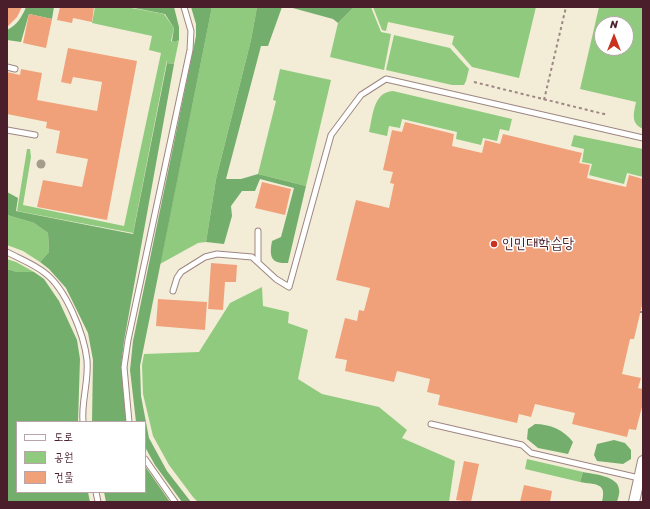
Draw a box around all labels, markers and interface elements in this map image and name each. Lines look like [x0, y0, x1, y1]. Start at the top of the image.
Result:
text: N [610, 15, 618, 34]
north arrow [594, 16, 634, 56]
place label: 인민대학습당 [502, 235, 574, 253]
marker: 인민대학습당 [489, 239, 499, 249]
legend [16, 421, 146, 493]
text: 도로 [54, 426, 73, 448]
text: 공원 [54, 446, 73, 468]
text: 건물 [54, 466, 73, 488]

